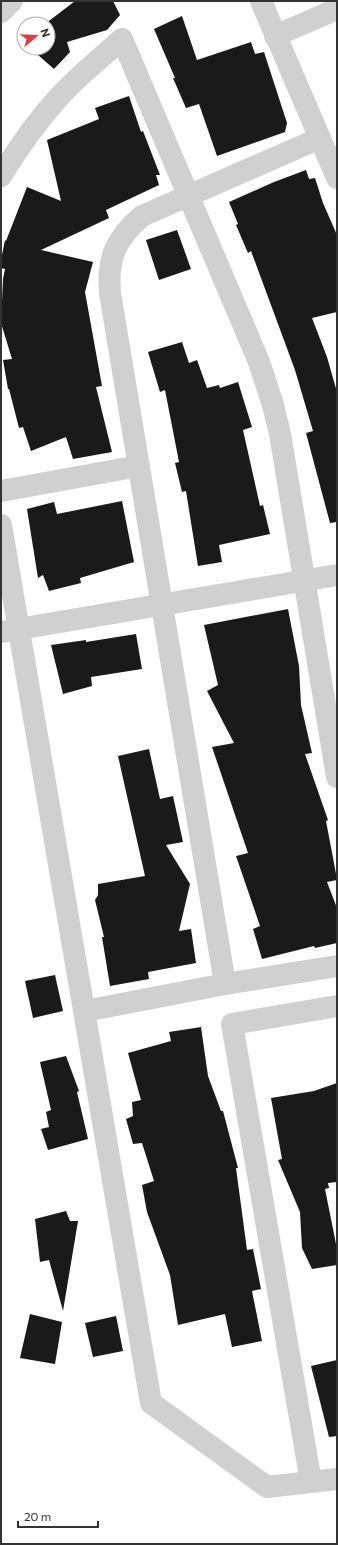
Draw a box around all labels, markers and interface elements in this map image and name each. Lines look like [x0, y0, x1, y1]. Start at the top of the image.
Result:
north arrow [16, 16, 56, 56]
text: N [38, 27, 53, 39]
scale bar [18, 1503, 98, 1529]
text: 20 m [24, 1509, 51, 1523]

